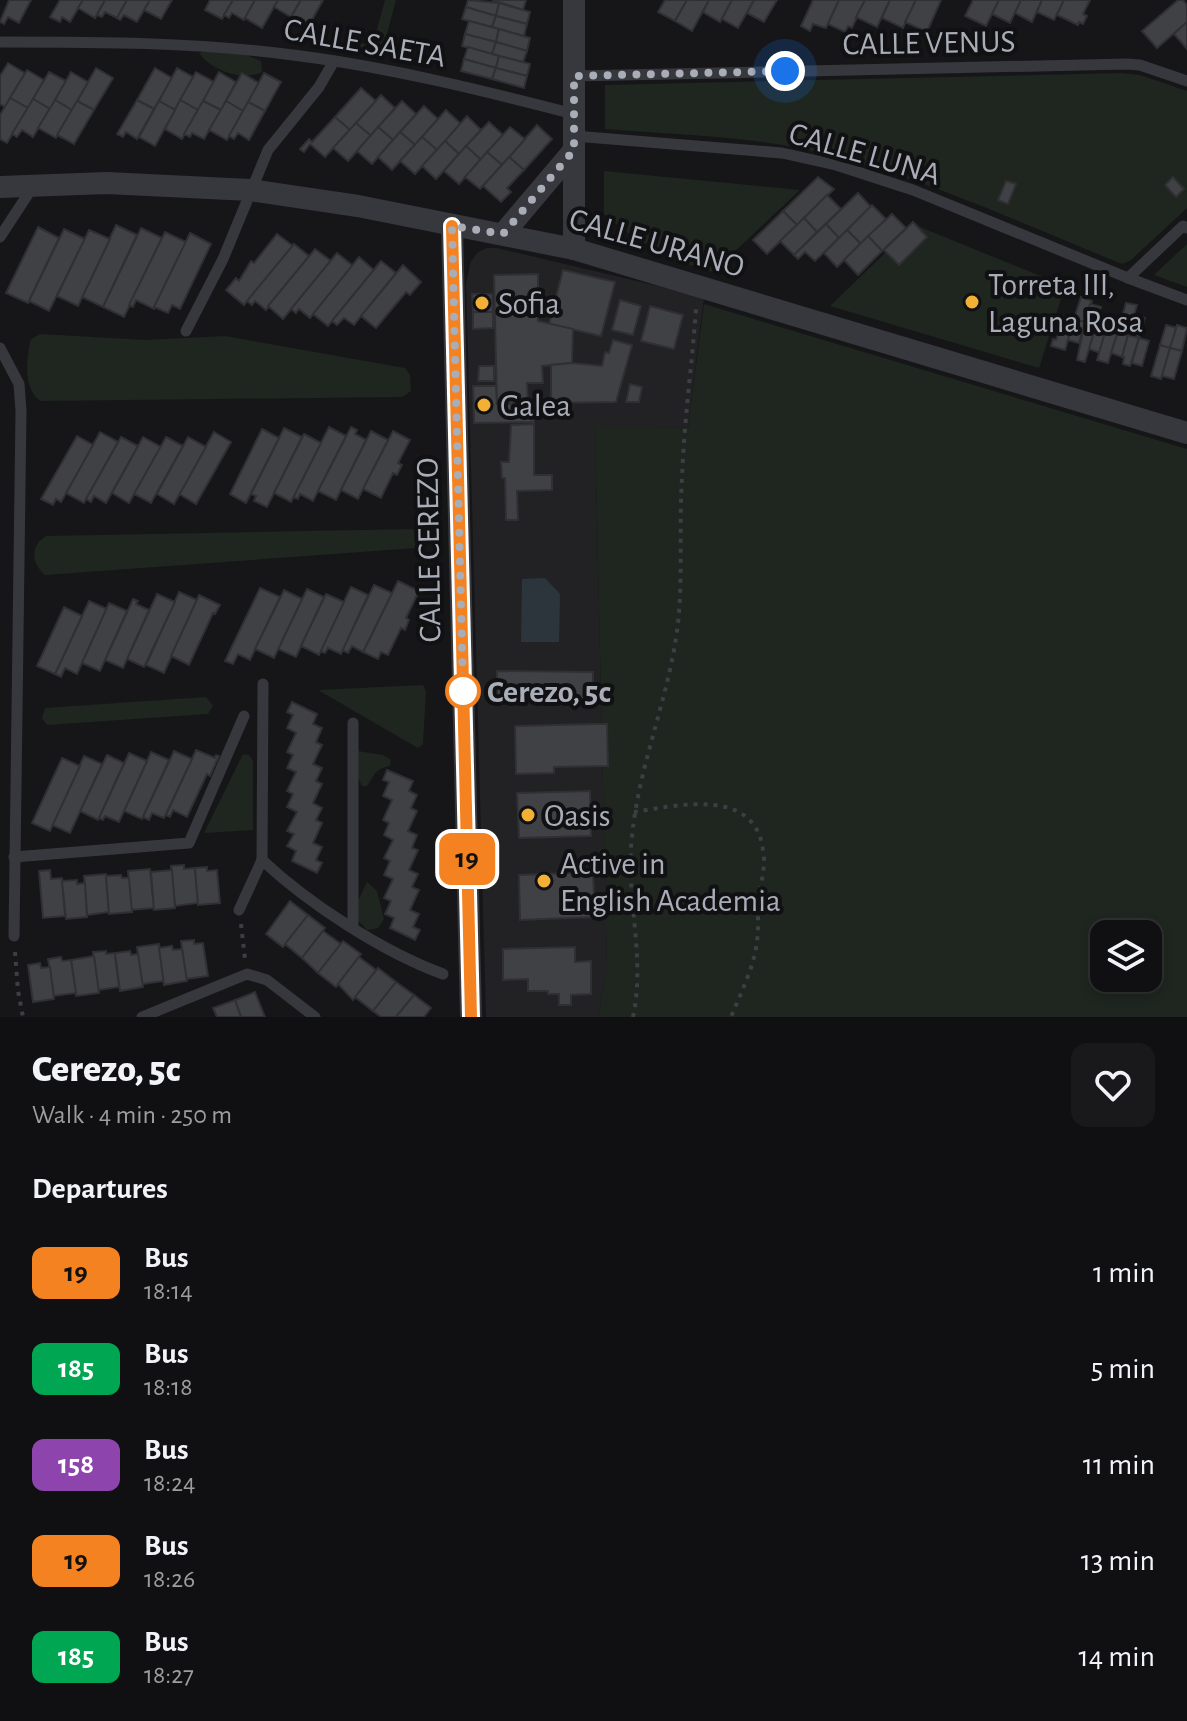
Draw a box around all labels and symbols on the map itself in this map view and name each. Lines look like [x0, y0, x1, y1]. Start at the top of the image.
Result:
street label: CALLE SAETA [281, 13, 448, 73]
street label: CALLE VENUS [842, 25, 1016, 61]
your location [765, 51, 805, 91]
street label: CALLE LUNA [785, 117, 944, 191]
street label: CALLE URANO [566, 203, 748, 283]
place label: Torreta III, Laguna Rosa [988, 269, 1143, 338]
place label: Sofia [498, 288, 560, 320]
marker: Torreta III, Laguna Rosa [963, 293, 981, 311]
marker: Sofia [473, 294, 491, 312]
place label: Galea [500, 390, 571, 422]
marker: Galea [475, 396, 493, 414]
street label: CALLE CEREZO [411, 457, 447, 643]
marker: Cerezo, 5c [446, 674, 480, 708]
place label: Cerezo, 5c [487, 676, 611, 708]
place label: Oasis [544, 800, 611, 832]
marker: Oasis [519, 806, 537, 824]
line badge: 19 [431, 833, 503, 885]
place label: Active in English Academia [560, 848, 781, 917]
marker: Active in English Academia [535, 872, 553, 890]

